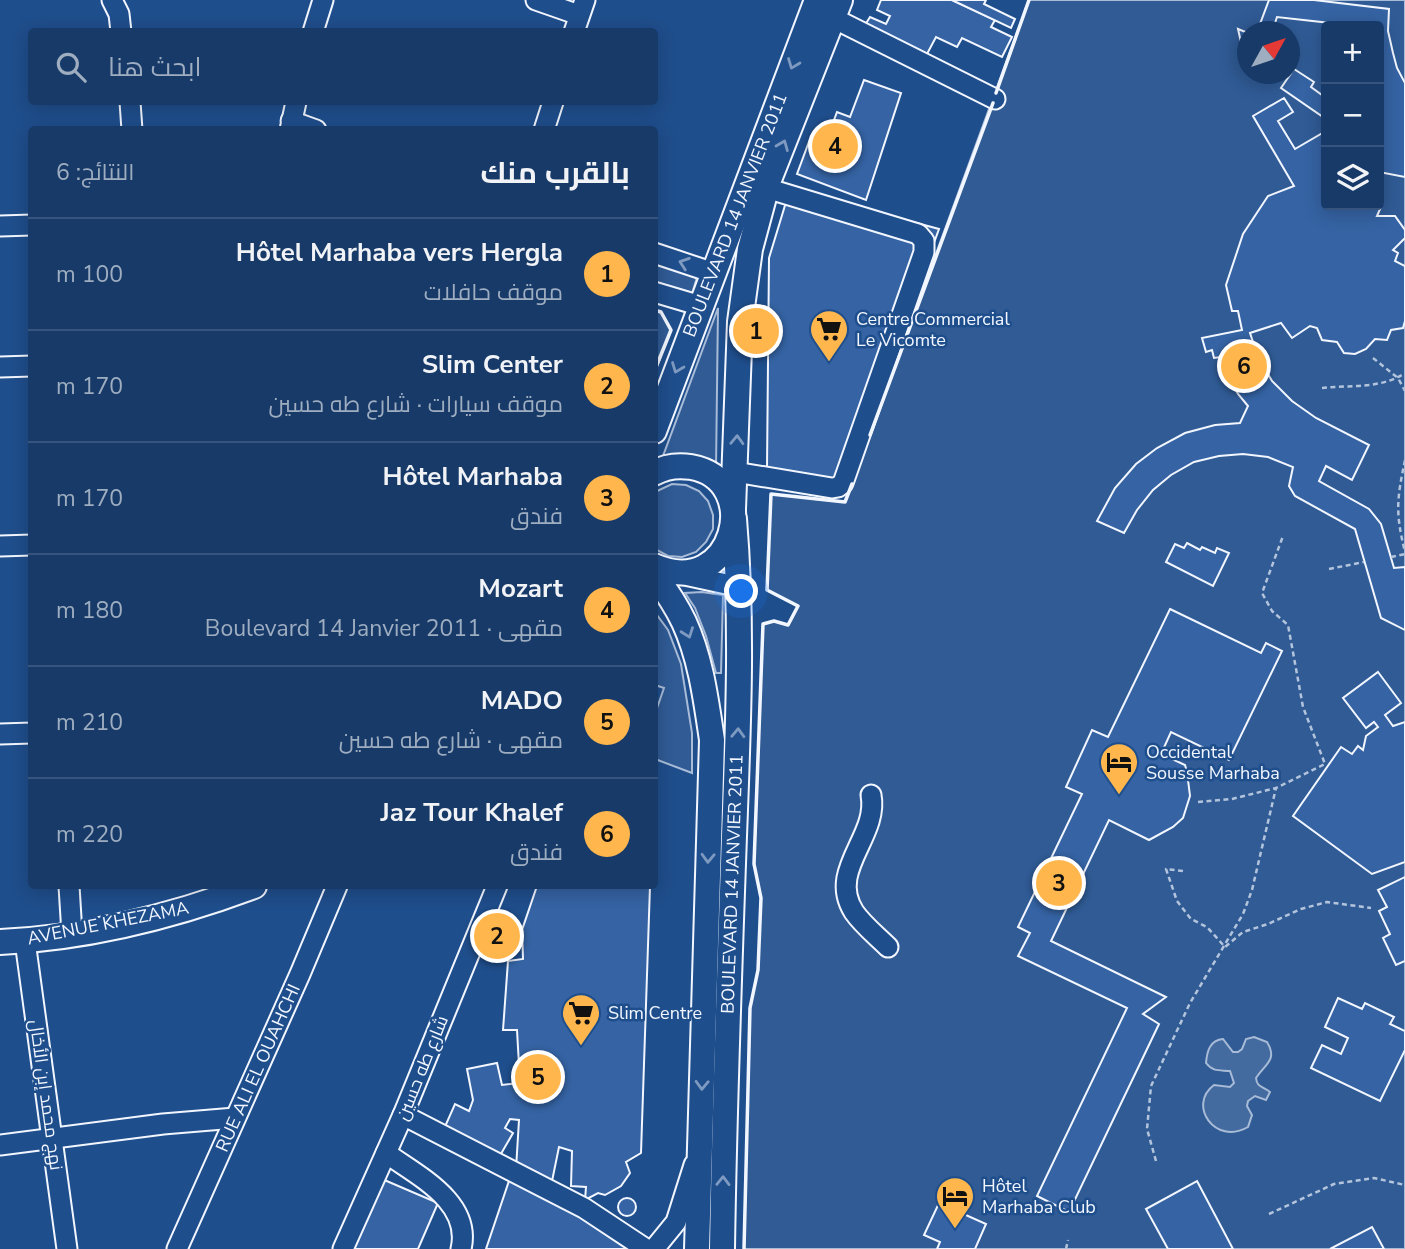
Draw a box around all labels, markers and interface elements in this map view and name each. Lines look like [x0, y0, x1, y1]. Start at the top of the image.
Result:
north arrow [1237, 21, 1300, 84]
map controls [1321, 21, 1384, 210]
button: + [1321, 21, 1384, 84]
search box [28, 28, 658, 105]
icon: search [52, 48, 90, 86]
text: ابحث هنا [108, 50, 202, 85]
one-way arrow [787, 57, 801, 69]
button: − [1321, 84, 1384, 147]
street label: BOULEVARD 14 JANVIER 2011 [678, 90, 792, 340]
pin: 4 [812, 120, 858, 172]
one-way arrow [774, 140, 788, 152]
button: layers [1321, 147, 1384, 210]
text: بالقرب منك [480, 153, 630, 194]
text: النتائج: 6 [56, 157, 134, 188]
text: Hôtel Marhaba vers Hergla [236, 235, 563, 270]
one-way arrow [679, 257, 691, 271]
text: 100 m [56, 259, 123, 290]
text: 1 [600, 259, 614, 290]
text: موقف حافلات [424, 277, 563, 308]
pin: 1 [733, 305, 779, 357]
place label: Centre Commercial Le Vicomte [856, 307, 1010, 352]
supermarket icon: Centre Commercial Le Vicomte [808, 308, 850, 363]
pin: 6 [1221, 340, 1267, 392]
text: Slim Center [422, 347, 563, 382]
one-way arrow [671, 361, 685, 374]
text: 170 m [56, 371, 123, 402]
text: 2 [600, 371, 614, 402]
text: موقف سيارات · شارع طه حسين [269, 389, 563, 420]
one-way arrow [729, 435, 744, 446]
text: Hôtel Marhaba [383, 459, 563, 494]
text: 170 m [56, 483, 123, 514]
text: 3 [600, 483, 614, 514]
text: فندق [510, 501, 563, 532]
text: Mozart [478, 571, 563, 606]
your location [724, 574, 758, 608]
text: 180 m [56, 595, 123, 626]
text: 4 [600, 595, 614, 626]
text: مقهى · Boulevard 14 Janvier 2011 [205, 613, 563, 644]
one-way arrow [680, 627, 694, 639]
text: MADO [481, 683, 563, 718]
text: 210 m [56, 707, 123, 738]
text: 5 [600, 707, 614, 738]
text: مقهى · شارع طه حسين [339, 725, 563, 756]
one-way arrow [730, 727, 745, 738]
place label: Occidental Sousse Marhaba [1146, 740, 1280, 785]
hotel icon: Occidental Sousse Marhaba [1098, 741, 1140, 796]
street label: BOULEVARD 14 JANVIER 2011 [715, 754, 749, 1014]
text: Jaz Tour Khalef [380, 795, 563, 830]
text: 220 m [56, 819, 123, 850]
text: 6 [600, 819, 614, 850]
text: فندق [510, 837, 563, 868]
one-way arrow [701, 853, 716, 864]
pin: 3 [1036, 857, 1082, 909]
street label: AVENUE KHEZAMA [25, 896, 191, 950]
pin: 2 [474, 910, 520, 962]
street label: RUE ALI EL OUAHCHI [210, 980, 306, 1156]
supermarket icon: Slim Centre [560, 992, 602, 1047]
place label: Slim Centre [608, 1001, 702, 1025]
street label: شارع طه حسين [390, 1012, 454, 1124]
street label: نهج محمد إبن الأخال [24, 1018, 68, 1172]
pin: 5 [515, 1051, 561, 1103]
one-way arrow [695, 1080, 710, 1091]
place label: Hôtel Marhaba Club [982, 1174, 1096, 1219]
one-way arrow [715, 1175, 731, 1186]
hotel icon: Hôtel Marhaba Club [934, 1175, 976, 1230]

